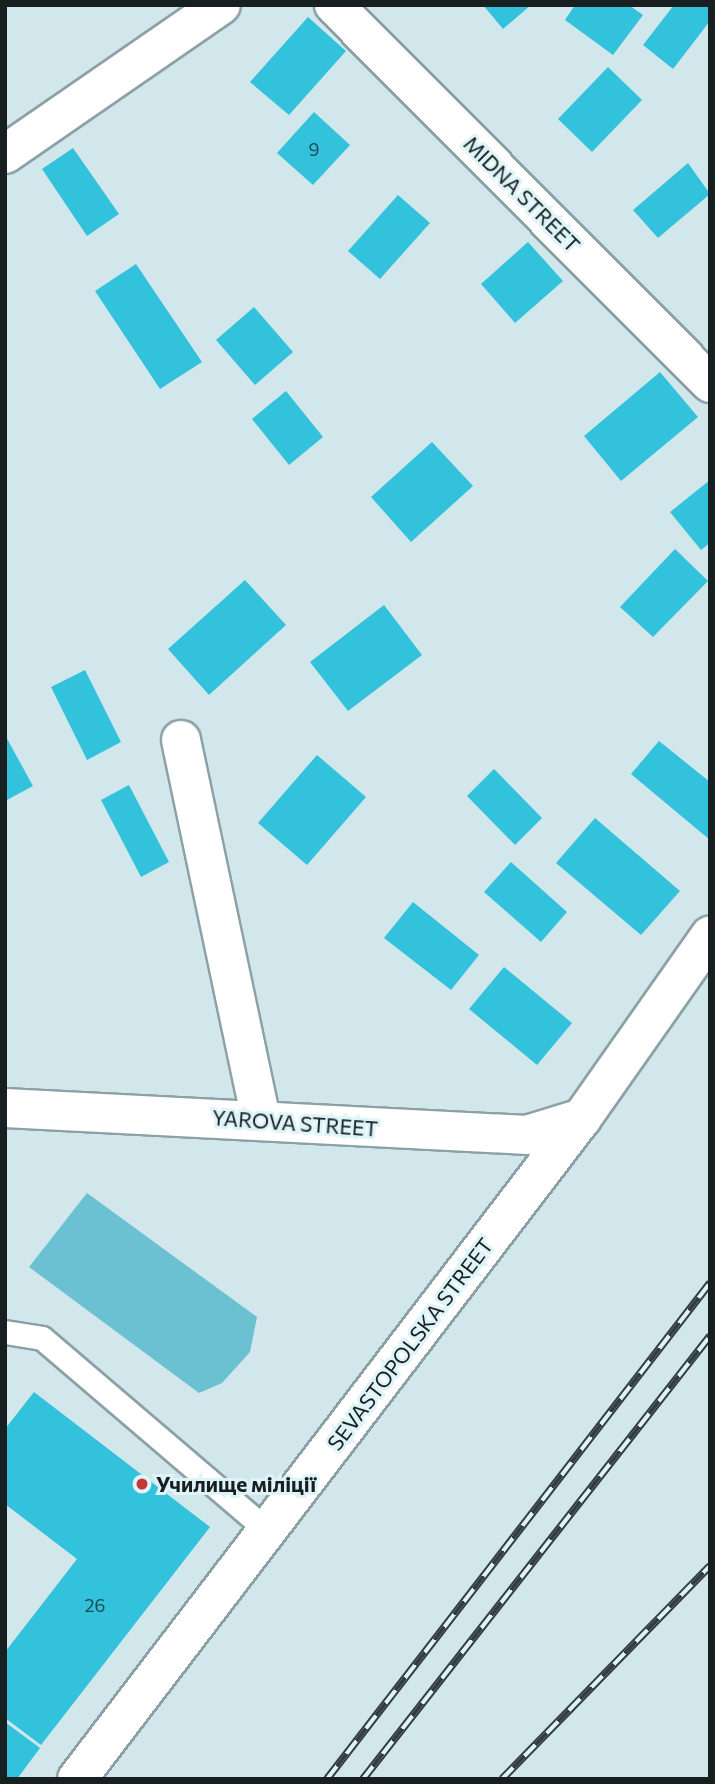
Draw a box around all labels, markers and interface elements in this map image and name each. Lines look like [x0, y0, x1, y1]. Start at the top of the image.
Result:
street label: MIDNA STREET [459, 131, 585, 257]
house number: 9 [309, 138, 319, 160]
street label: YAROVA STREET [211, 1105, 379, 1141]
street label: SEVASTOPOLSKA STREET [322, 1233, 498, 1455]
place label: Училище міліції [156, 1471, 316, 1497]
marker: Училище міліції [134, 1476, 150, 1492]
house number: 26 [85, 1594, 105, 1616]

